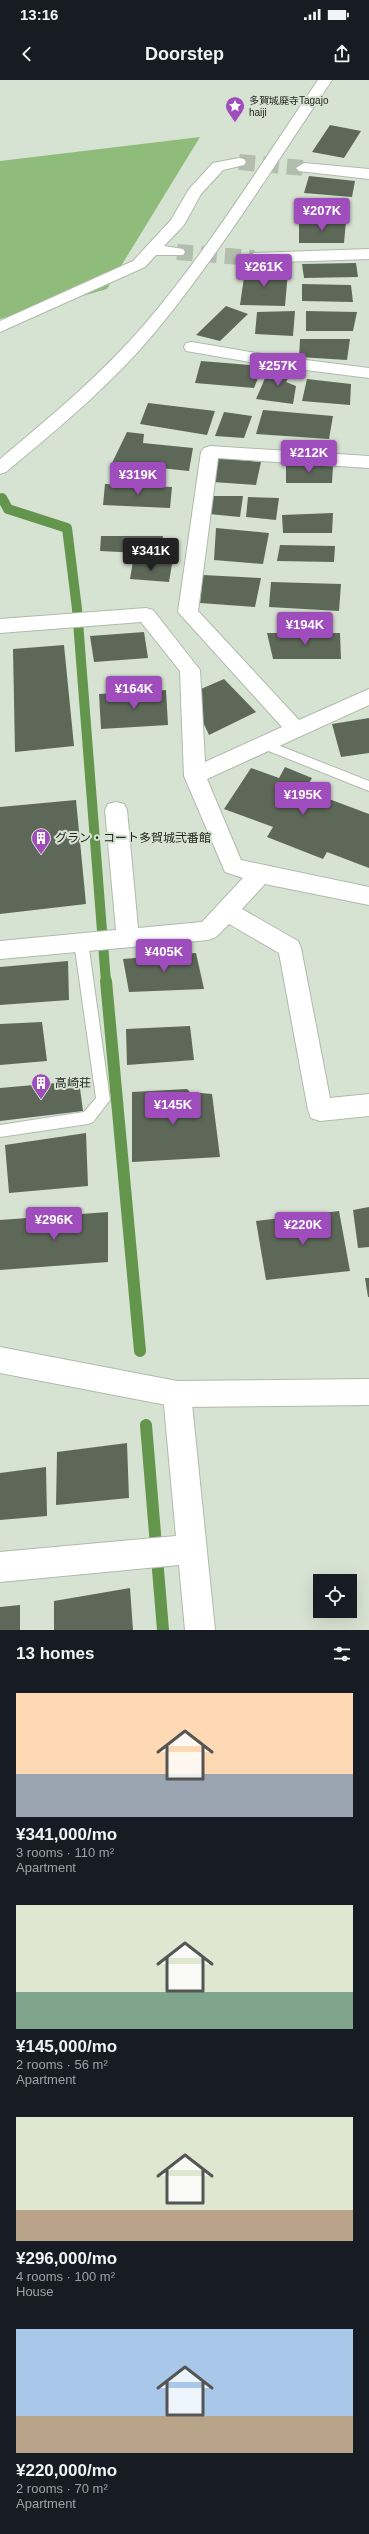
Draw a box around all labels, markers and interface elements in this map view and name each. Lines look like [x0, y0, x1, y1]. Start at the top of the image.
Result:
text: 13:16 [20, 6, 58, 23]
icon: back [16, 43, 38, 65]
icon: share [331, 43, 353, 65]
text: Doorstep [145, 44, 224, 64]
place icon: 多賀城廃寺Tagajo haiji [224, 95, 246, 123]
place label: 多賀城廃寺Tagajo haiji [249, 95, 329, 118]
pin: ¥207K [294, 198, 350, 232]
text: ¥207K [303, 203, 341, 218]
pin: ¥261K [236, 254, 292, 288]
text: ¥261K [245, 259, 283, 274]
pin: ¥257K [250, 353, 306, 387]
text: ¥257K [259, 358, 297, 373]
pin: ¥212K [281, 440, 337, 474]
text: ¥212K [290, 445, 328, 460]
pin: ¥319K [110, 462, 166, 496]
text: ¥319K [119, 467, 157, 482]
pin: ¥341K [123, 538, 179, 572]
text: ¥341K [132, 543, 170, 558]
pin: ¥194K [277, 612, 333, 646]
text: ¥194K [286, 617, 324, 632]
pin: ¥164K [106, 676, 162, 710]
text: ¥164K [115, 681, 153, 696]
pin: ¥195K [275, 782, 331, 816]
text: ¥195K [284, 787, 322, 802]
building icon: グラン・コート多賀城弐番館 [30, 827, 52, 855]
place label: グラン・コート多賀城弐番館 [55, 831, 211, 845]
pin: ¥405K [136, 939, 192, 973]
text: ¥405K [145, 944, 183, 959]
building icon: 高崎荘 [30, 1072, 52, 1100]
place label: 高崎荘 [55, 1076, 91, 1090]
pin: ¥145K [145, 1092, 201, 1126]
text: ¥145K [154, 1097, 192, 1112]
pin: ¥296K [26, 1207, 82, 1241]
text: ¥296K [35, 1212, 73, 1227]
pin: ¥220K [275, 1212, 331, 1246]
text: ¥220K [284, 1217, 322, 1232]
map controls [313, 1574, 357, 1618]
button: locate [313, 1574, 357, 1618]
icon: filters [331, 1643, 353, 1665]
text: 13 homes [16, 1644, 94, 1663]
icon: home [149, 1719, 221, 1791]
text: ¥341,000/mo [16, 1825, 117, 1844]
text: 3 rooms · 110 m² [16, 1845, 114, 1860]
text: Apartment [16, 1860, 76, 1875]
icon: home [149, 1931, 221, 2003]
text: ¥145,000/mo [16, 2037, 117, 2056]
text: 2 rooms · 56 m² [16, 2057, 108, 2072]
text: Apartment [16, 2072, 76, 2087]
icon: home [149, 2143, 221, 2215]
text: ¥296,000/mo [16, 2249, 117, 2268]
text: 4 rooms · 100 m² [16, 2269, 115, 2284]
text: House [16, 2284, 54, 2299]
icon: home [149, 2355, 221, 2427]
text: ¥220,000/mo [16, 2461, 117, 2480]
text: 2 rooms · 70 m² [16, 2481, 108, 2496]
text: Apartment [16, 2496, 76, 2511]

